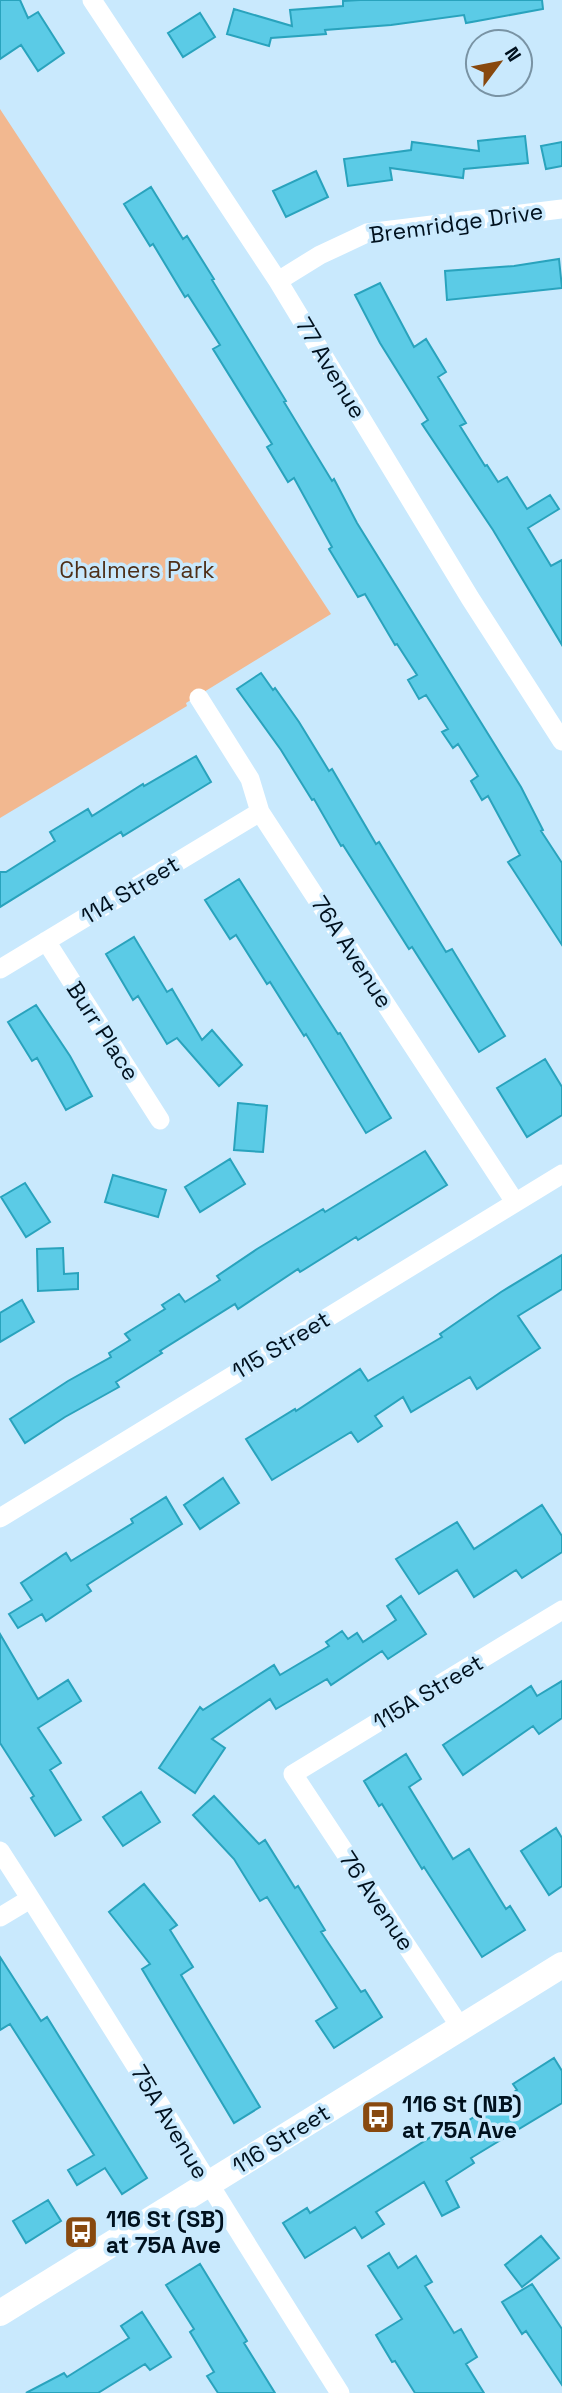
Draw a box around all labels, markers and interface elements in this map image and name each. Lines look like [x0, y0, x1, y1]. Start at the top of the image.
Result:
north arrow [464, 28, 534, 98]
text: N [499, 42, 527, 66]
street label: Bremridge Drive [367, 196, 545, 250]
street label: 77 Avenue [289, 312, 373, 424]
park label: Chalmers Park [59, 555, 215, 585]
street label: 114 Street [75, 849, 185, 931]
street label: 76A Avenue [305, 890, 399, 1014]
street label: Burr Place [60, 976, 146, 1086]
street label: 115 Street [226, 1304, 336, 1386]
street label: 115A Street [367, 1647, 489, 1737]
street label: 76 Avenue [333, 1845, 421, 1957]
street label: 75A Avenue [124, 2060, 216, 2184]
place label: 116 St (NB) at 75A Ave [402, 2089, 522, 2145]
street label: 116 Street [227, 2097, 335, 2181]
bus stop icon: 116 St (NB) at 75A Ave [359, 2098, 397, 2136]
place label: 116 St (SB) at 75A Ave [106, 2204, 224, 2260]
bus stop icon: 116 St (SB) at 75A Ave [62, 2213, 100, 2251]

